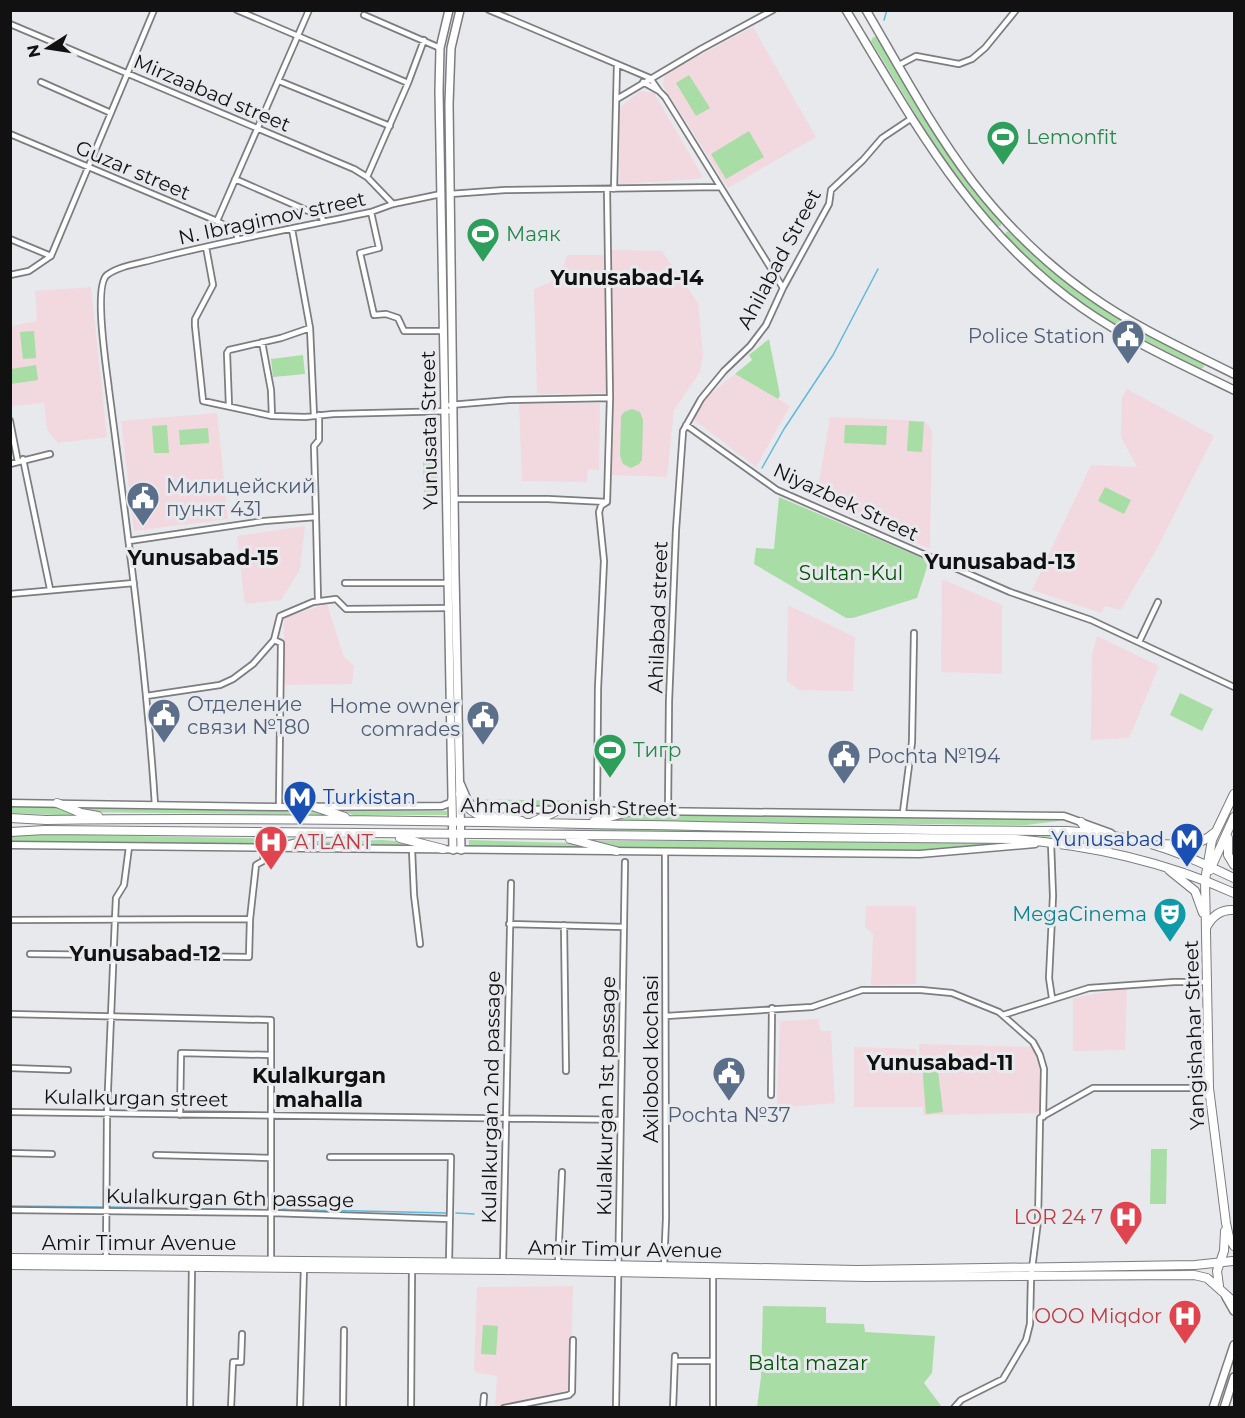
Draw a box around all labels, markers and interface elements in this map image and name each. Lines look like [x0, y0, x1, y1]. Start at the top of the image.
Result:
north arrow [18, 18, 78, 78]
text: N [23, 43, 44, 59]
street label: Mirzaаbаd street [130, 49, 294, 137]
sports icon: Lemonfit [985, 119, 1021, 166]
place label: Lemonfit [1026, 125, 1117, 149]
street label: Guzar street [72, 135, 194, 205]
street label: Ahilabad Street [732, 185, 826, 333]
street label: N. Ibragimov street [176, 186, 368, 250]
sports icon: Маяк [465, 216, 501, 263]
place label: Маяк [506, 222, 561, 246]
district label: Yunusabad-14 [549, 265, 704, 290]
public building icon: Police Station [1110, 318, 1146, 365]
place label: Police Station [968, 324, 1105, 348]
street label: Yunusata Street [416, 350, 442, 510]
street label: Niyazbek Street [770, 458, 922, 546]
place label: Милицейский пункт 431 [166, 474, 316, 521]
public building icon: Милицейский пункт 431 [125, 480, 161, 527]
street label: Ahilabad street [643, 540, 673, 694]
district label: Yunusabad-15 [126, 545, 279, 570]
district label: Yunusabad-13 [923, 549, 1076, 574]
park label: Sultan-Kul [799, 561, 903, 585]
place label: Отделение связи №180 [187, 692, 310, 739]
place label: Home owner comrades [329, 694, 460, 741]
public building icon: Отделение связи №180 [146, 697, 182, 744]
public building icon: Home owner comrades [465, 699, 501, 746]
sports icon: Тигр [592, 732, 628, 779]
place label: Тигр [633, 738, 681, 762]
public building icon: Pochta №194 [826, 738, 862, 785]
place label: Pochta №194 [867, 744, 1000, 768]
metro station icon: Turkistan [282, 779, 318, 826]
place label: Turkistan [323, 785, 416, 809]
street label: Ahmad Donish Street [460, 793, 678, 821]
metro station icon: Yunusabad [1169, 821, 1205, 868]
hospital icon: ATLANT [253, 824, 289, 871]
place label: Yunusabad [1051, 827, 1164, 851]
place label: ATLANT [294, 830, 373, 854]
theatre icon: MegaCinema [1152, 896, 1188, 943]
place label: MegaCinema [1012, 902, 1147, 926]
street label: Yangishahar Street [1179, 940, 1209, 1130]
district label: Yunusabad-12 [68, 941, 221, 966]
street label: Kulalkurgan 2nd passage [477, 970, 505, 1224]
street label: Axilobod kochasi [639, 975, 663, 1143]
street label: Kulalkurgan 1st passage [592, 976, 620, 1216]
district label: Yunusabad-11 [866, 1050, 1013, 1075]
public building icon: Pochta №37 [711, 1055, 747, 1102]
district label: Kulalkurgan mahalla [252, 1063, 386, 1112]
street label: Kulalkurgan street [43, 1084, 229, 1112]
place label: Pochta №37 [668, 1103, 790, 1127]
street label: Kulalkurgan 6th passage [106, 1184, 354, 1212]
hospital icon: LOR 24 7 [1108, 1199, 1144, 1246]
place label: LOR 24 7 [1014, 1205, 1103, 1229]
street label: Amir Timur Avenue [42, 1231, 236, 1255]
street label: Amir Timur Avenue [528, 1235, 722, 1263]
hospital icon: OOO Miqdor [1167, 1298, 1203, 1345]
place label: OOO Miqdor [1034, 1304, 1162, 1328]
park label: Balta mazar [748, 1351, 868, 1375]

